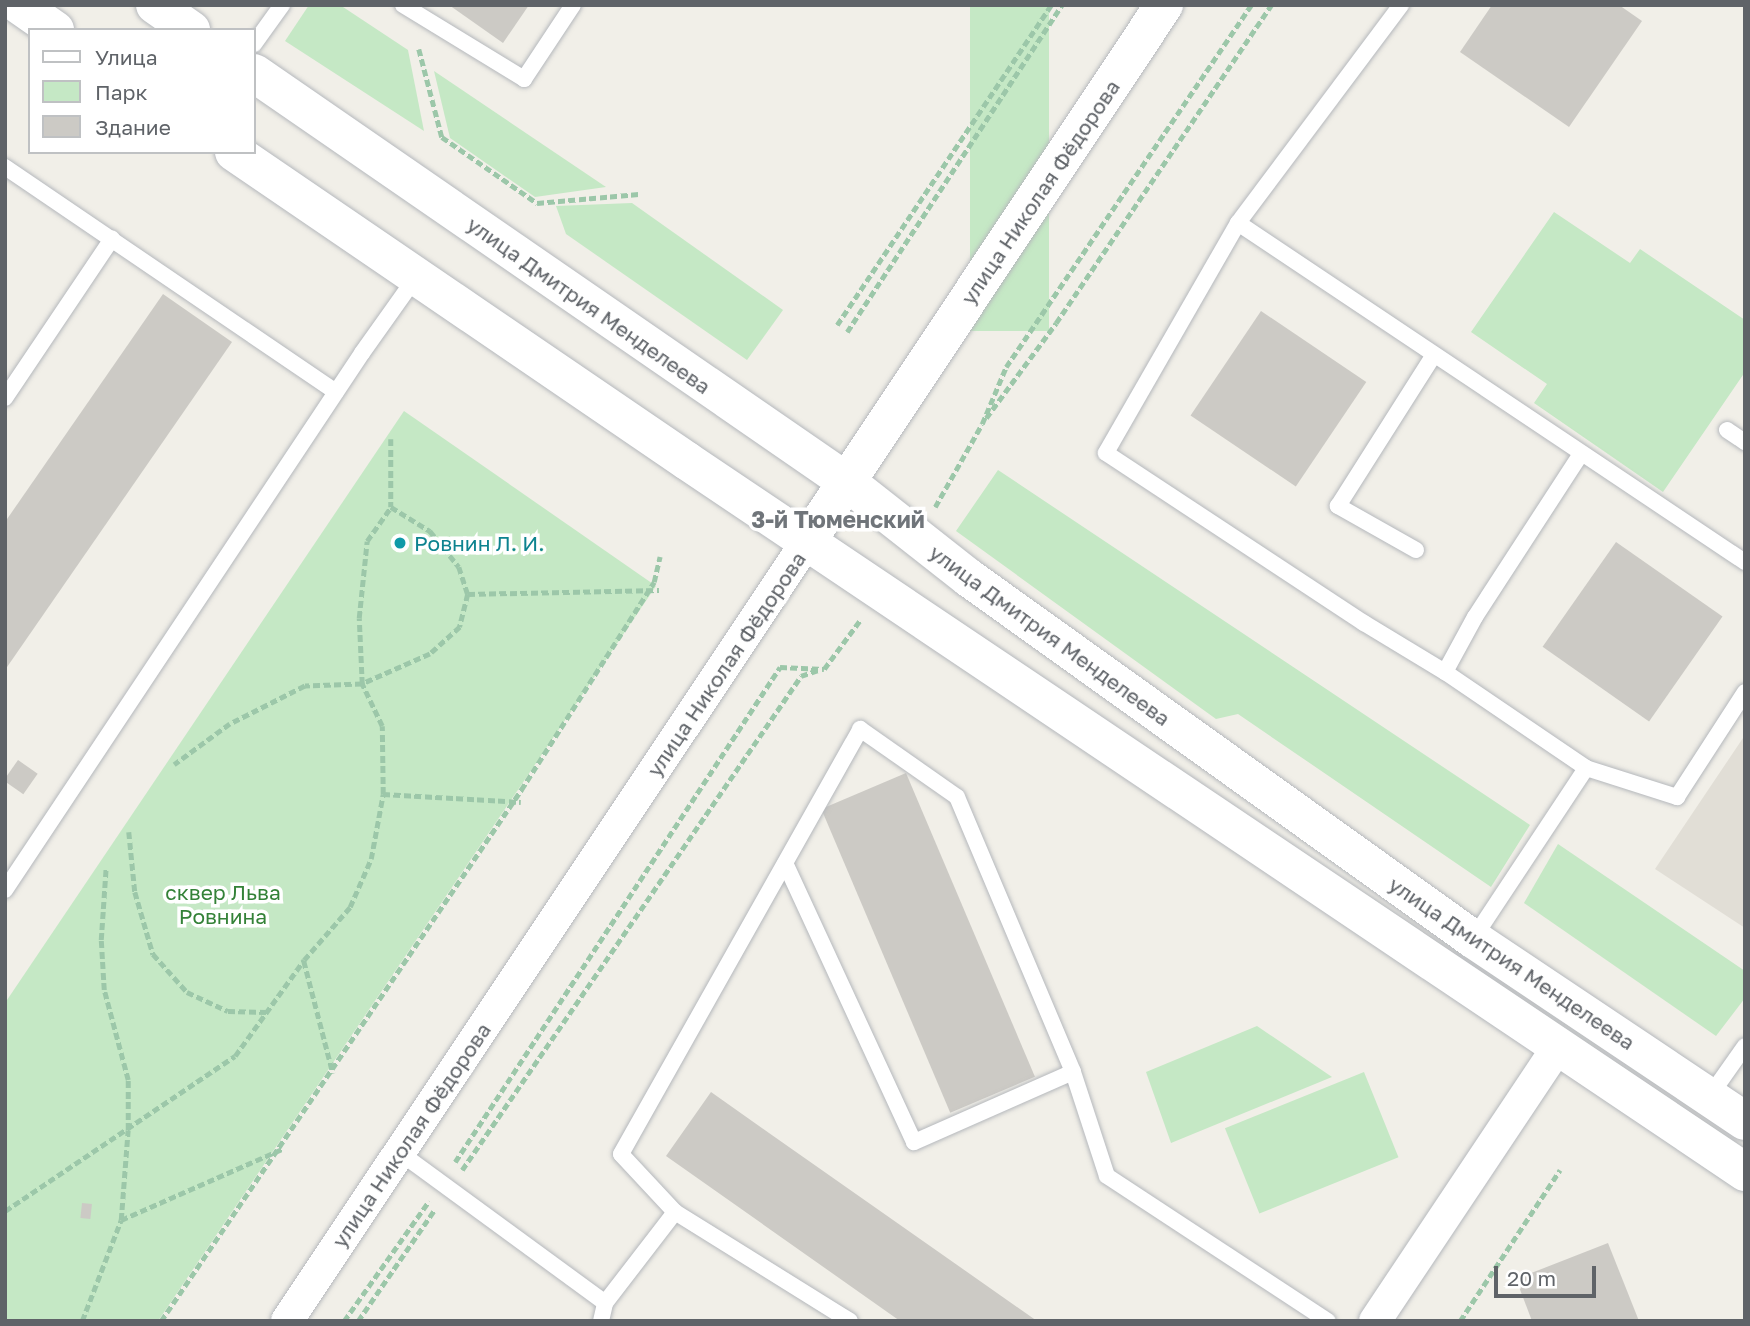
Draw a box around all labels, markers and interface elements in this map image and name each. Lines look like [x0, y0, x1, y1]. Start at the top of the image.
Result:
legend [28, 28, 256, 154]
text: Улица [95, 44, 158, 70]
street label: улица Николая Фёдорова [955, 75, 1125, 309]
text: Парк [95, 79, 148, 105]
text: Здание [95, 114, 171, 140]
street label: улица Дмитрия Менделеева [462, 211, 716, 399]
district label: 3-й Тюменский [751, 505, 925, 533]
place label: Ровнин Л. И. [414, 530, 545, 556]
marker: Ровнин Л. И. [392, 535, 408, 551]
street label: улица Дмитрия Менделеева [925, 539, 1175, 731]
street label: улица Николая Фёдорова [641, 547, 811, 781]
street label: улица Дмитрия Менделеева [1384, 871, 1640, 1055]
park label: сквер Льва Ровнина [165, 879, 281, 929]
street label: улица Николая Фёдорова [326, 1018, 496, 1252]
scale bar [1498, 1252, 1600, 1296]
text: 20 m [1507, 1265, 1556, 1291]

